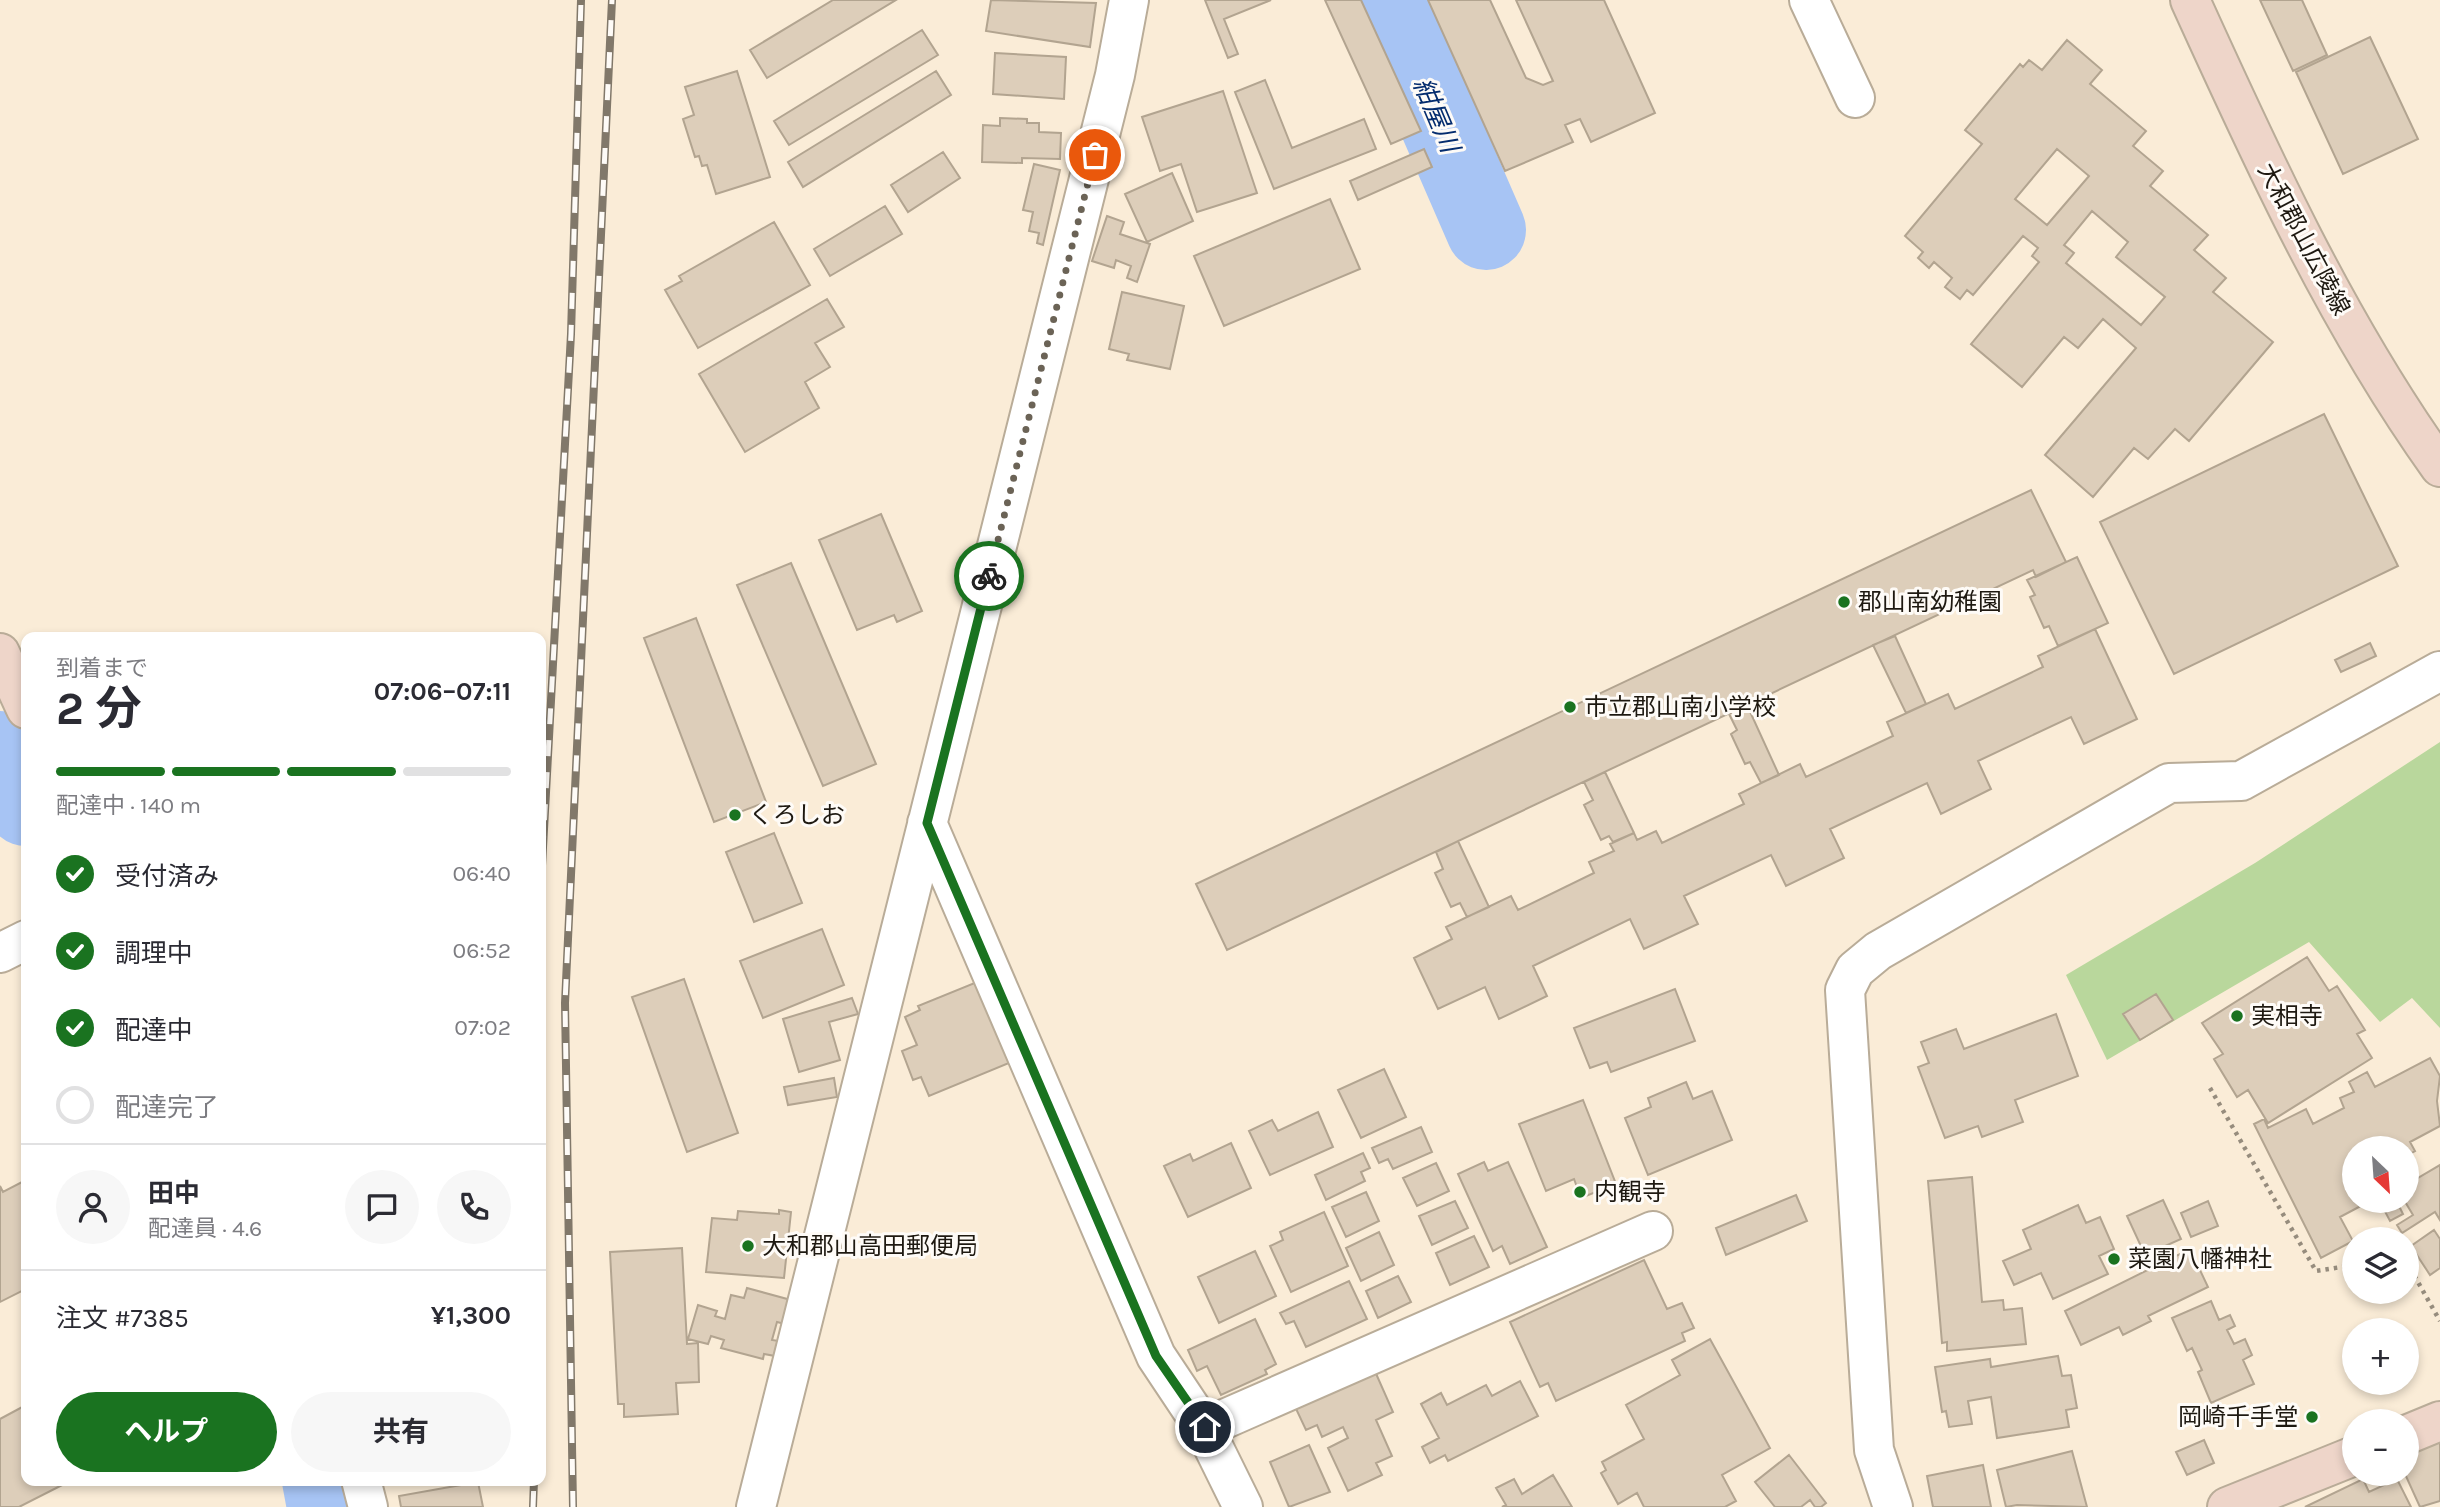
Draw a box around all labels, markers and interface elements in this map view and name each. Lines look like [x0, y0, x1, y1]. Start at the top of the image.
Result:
water label: 紺屋川 [1406, 73, 1467, 160]
pin [1065, 125, 1125, 185]
icon: bag [1076, 136, 1114, 174]
street label: 大和郡山広陵線 [2252, 158, 2356, 320]
courier [954, 541, 1024, 611]
icon: bike [970, 557, 1008, 595]
place label: 郡山南幼稚園 [1858, 588, 2002, 616]
marker: 郡山南幼稚園 [1836, 594, 1852, 610]
text: 到着まで [56, 655, 148, 682]
text: 07:06–07:11 [374, 676, 511, 707]
text: 2 分 [56, 682, 141, 736]
place label: 市立郡山南小学校 [1584, 693, 1776, 721]
marker: 市立郡山南小学校 [1562, 699, 1578, 715]
text: 配達中 · 140 m [56, 792, 201, 819]
place label: くろしお [749, 801, 845, 829]
marker: くろしお [727, 807, 743, 823]
icon: check [56, 855, 94, 893]
text: 06:40 [452, 860, 511, 887]
text: 受付済み [115, 861, 219, 892]
icon: check [56, 932, 94, 970]
text: 06:52 [453, 937, 511, 964]
text: 調理中 [115, 938, 193, 969]
place label: 実相寺 [2251, 1002, 2323, 1030]
marker: 実相寺 [2229, 1008, 2245, 1024]
icon: check [56, 1009, 94, 1047]
text: 07:02 [454, 1014, 511, 1041]
text: 配達中 [115, 1015, 193, 1046]
text: 配達完了 [115, 1092, 219, 1123]
north arrow [2342, 1136, 2418, 1213]
map controls [2342, 1136, 2419, 1486]
button: person [56, 1170, 130, 1244]
button: chat [345, 1170, 419, 1244]
button: phone [437, 1170, 511, 1244]
text: 田中 [148, 1178, 200, 1209]
place label: 内観寺 [1594, 1178, 1666, 1206]
marker: 内観寺 [1572, 1184, 1588, 1200]
text: 配達員 · 4.6 [148, 1215, 262, 1242]
button: layers [2342, 1227, 2419, 1304]
place label: 大和郡山高田郵便局 [762, 1232, 978, 1260]
marker: 大和郡山高田郵便局 [740, 1238, 756, 1254]
place label: 菜園八幡神社 [2128, 1245, 2272, 1273]
marker: 菜園八幡神社 [2106, 1251, 2122, 1267]
text: ¥1,300 [431, 1300, 511, 1331]
text: 注文 #7385 [56, 1303, 189, 1334]
button: + [2342, 1318, 2419, 1395]
button: ヘルプ [56, 1392, 277, 1472]
button: 共有 [291, 1392, 511, 1472]
pin [1175, 1397, 1235, 1457]
place label: 岡崎千手堂 [2178, 1403, 2298, 1431]
icon: home [1186, 1408, 1224, 1446]
marker: 岡崎千手堂 [2304, 1409, 2320, 1425]
button: − [2342, 1409, 2419, 1486]

